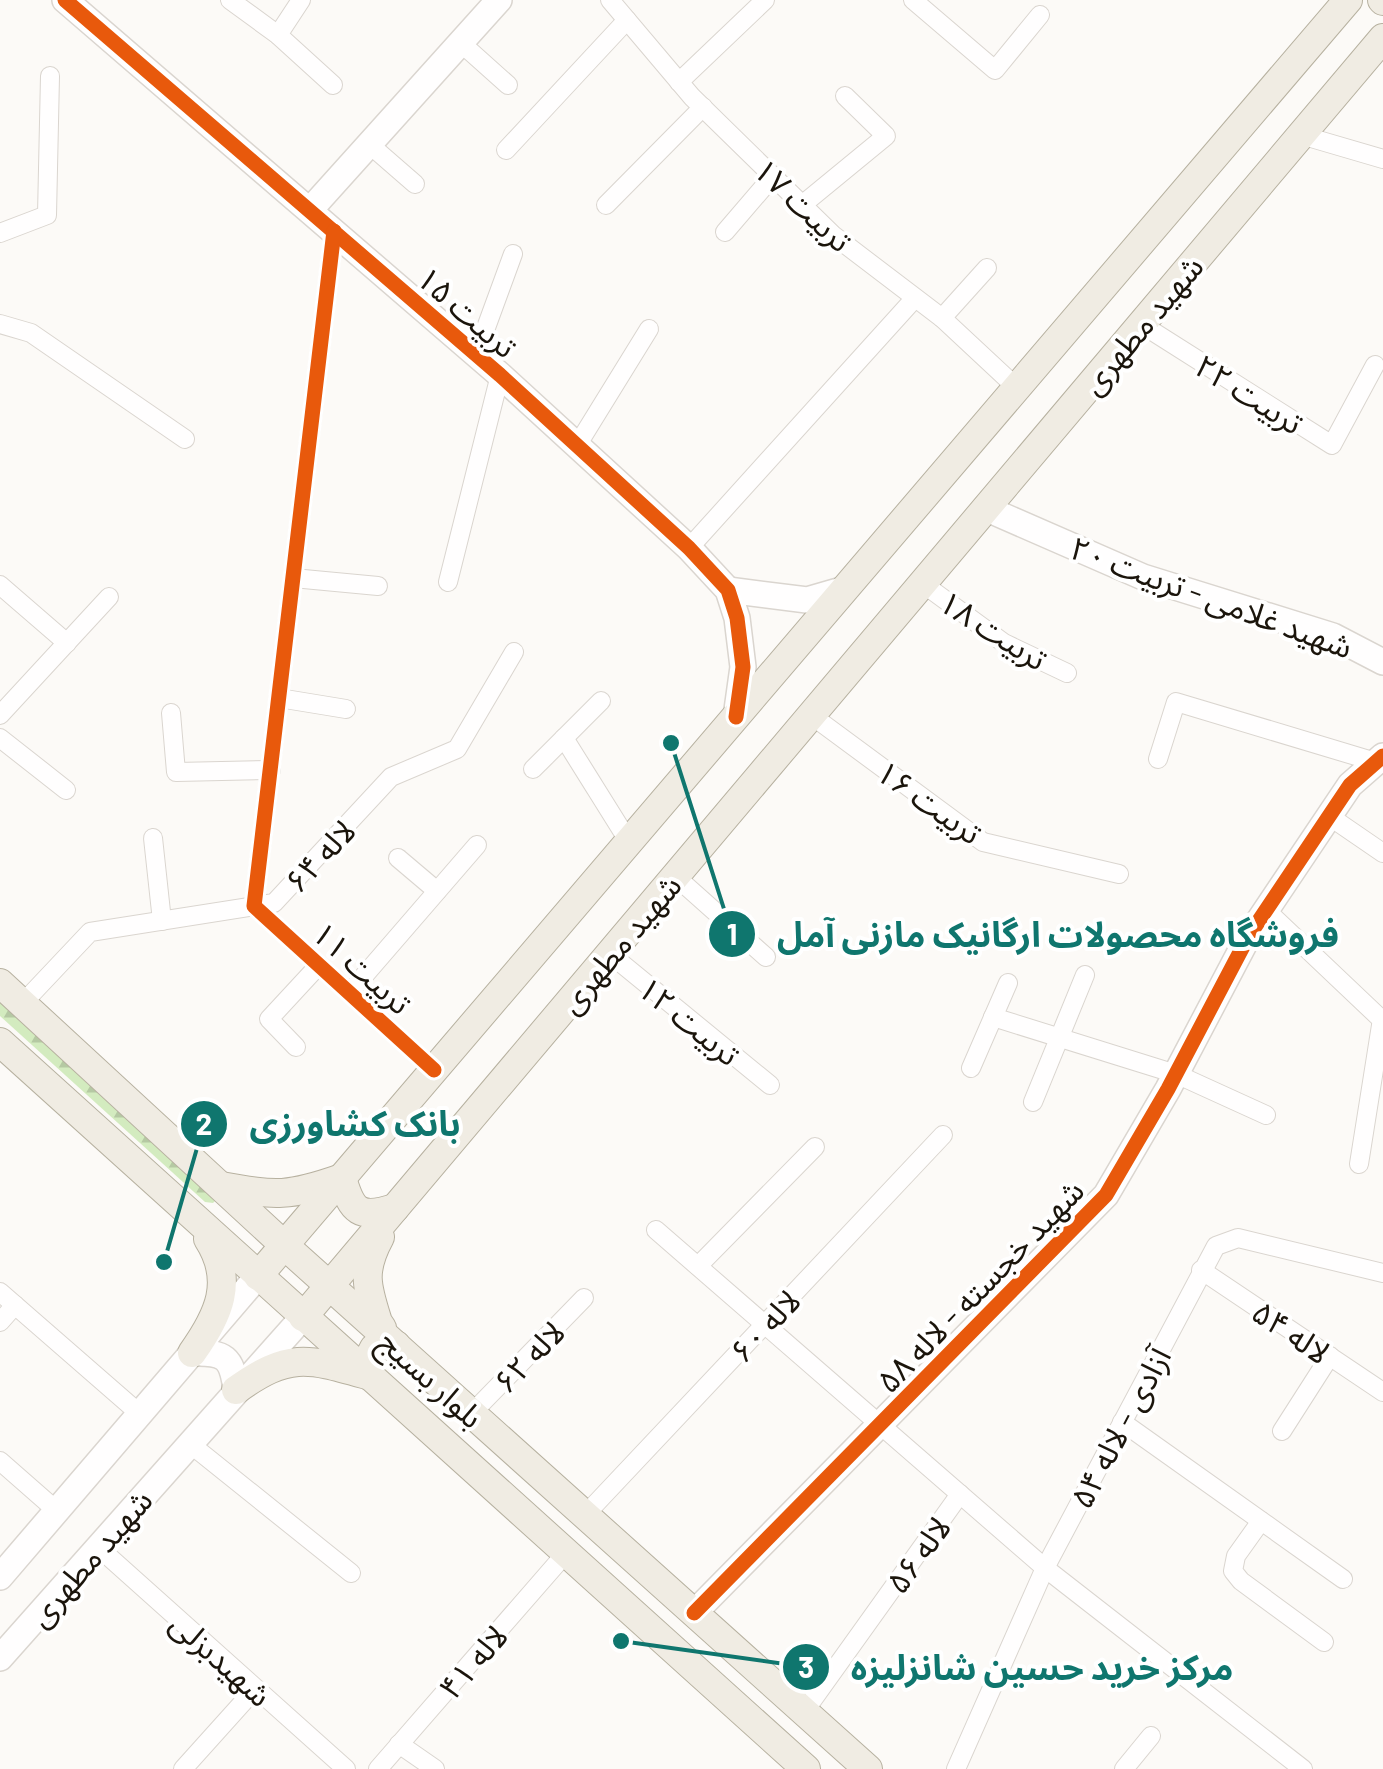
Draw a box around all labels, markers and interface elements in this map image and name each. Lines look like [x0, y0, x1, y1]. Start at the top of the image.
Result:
street label: تربیت ۱۷ [746, 149, 861, 260]
street label: شهید مطهری [1072, 247, 1212, 402]
street label: تربیت ۱۵ [409, 257, 526, 366]
street label: تربیت ۲۲ [1188, 345, 1311, 443]
street label: شهید غلامی - تربیت ۲۰ [1065, 527, 1358, 667]
street label: تربیت ۱۸ [932, 581, 1055, 679]
street label: تربیت ۱۶ [869, 751, 990, 853]
street label: لاله ۶۴ [276, 811, 362, 899]
street label: شهید مطهری [550, 866, 690, 1021]
callout: فروشگاه محصولات ارگانیک مازنی آمل [707, 902, 1359, 967]
text: فروشگاه محصولات ارگانیک مازنی آمل [777, 912, 1339, 956]
street label: تربیت ۱۱ [304, 913, 420, 1023]
text: 1 [727, 915, 737, 951]
street label: تربیت ۱۲ [630, 968, 749, 1074]
callout: بانک کشاورزی [179, 1092, 480, 1157]
text: بانک کشاورزی [249, 1101, 461, 1145]
text: 2 [196, 1105, 212, 1141]
street label: شهید خجسته - لاله ۵۸ [868, 1171, 1091, 1400]
street label: لاله ۶۰ [721, 1281, 807, 1369]
street label: لاله ۵۴ [1246, 1291, 1338, 1371]
street label: لاله ۶۲ [485, 1312, 571, 1400]
street label: بلوار بسیج [367, 1321, 492, 1440]
street label: آزادی - لاله ۵۴ [1061, 1339, 1180, 1515]
street label: شهید مطهری [19, 1481, 160, 1635]
street label: لاله ۵۶ [876, 1508, 958, 1600]
street label: شهیدبزلی [162, 1603, 280, 1715]
street label: لاله ۴۱ [430, 1616, 514, 1706]
callout: مرکز خرید حسین شانزلیزه [781, 1635, 1254, 1700]
text: مرکز خرید حسین شانزلیزه [851, 1645, 1233, 1688]
text: 3 [798, 1648, 814, 1684]

